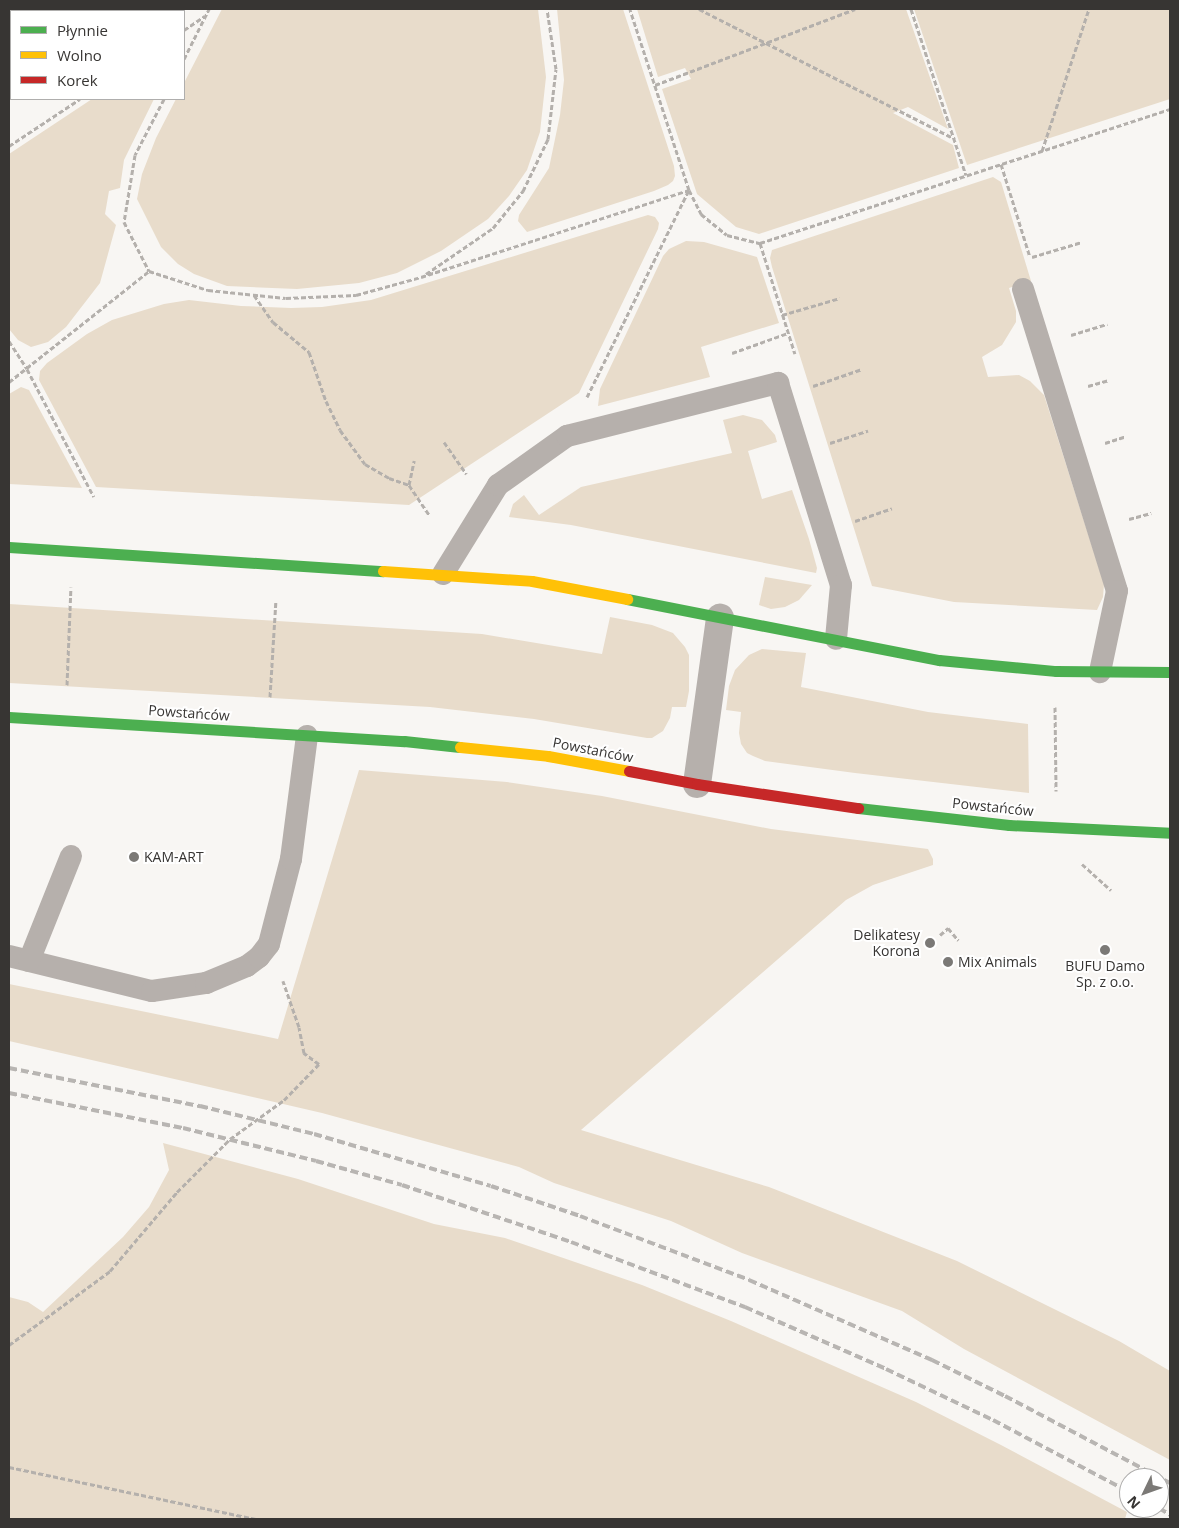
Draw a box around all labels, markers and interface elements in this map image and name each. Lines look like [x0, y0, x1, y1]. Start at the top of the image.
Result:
legend [10, 10, 185, 100]
text: Płynnie [57, 20, 108, 40]
text: Wolno [57, 45, 102, 65]
text: Korek [57, 70, 98, 90]
street label: Powstańców [148, 702, 230, 724]
street label: Powstańców [551, 734, 635, 766]
street label: Powstańców [951, 794, 1035, 820]
place label: KAM-ART [144, 849, 204, 865]
marker: KAM-ART [128, 851, 140, 863]
place label: Delikatesy Korona [853, 927, 920, 960]
marker: Delikatesy Korona [924, 937, 936, 949]
marker: BUFU Damo Sp. z o.o. [1099, 944, 1111, 956]
place label: Mix Animals [958, 954, 1037, 970]
marker: Mix Animals [942, 956, 954, 968]
place label: BUFU Damo Sp. z o.o. [1065, 958, 1145, 990]
north arrow [1119, 1468, 1169, 1518]
text: N [1122, 1492, 1144, 1513]

